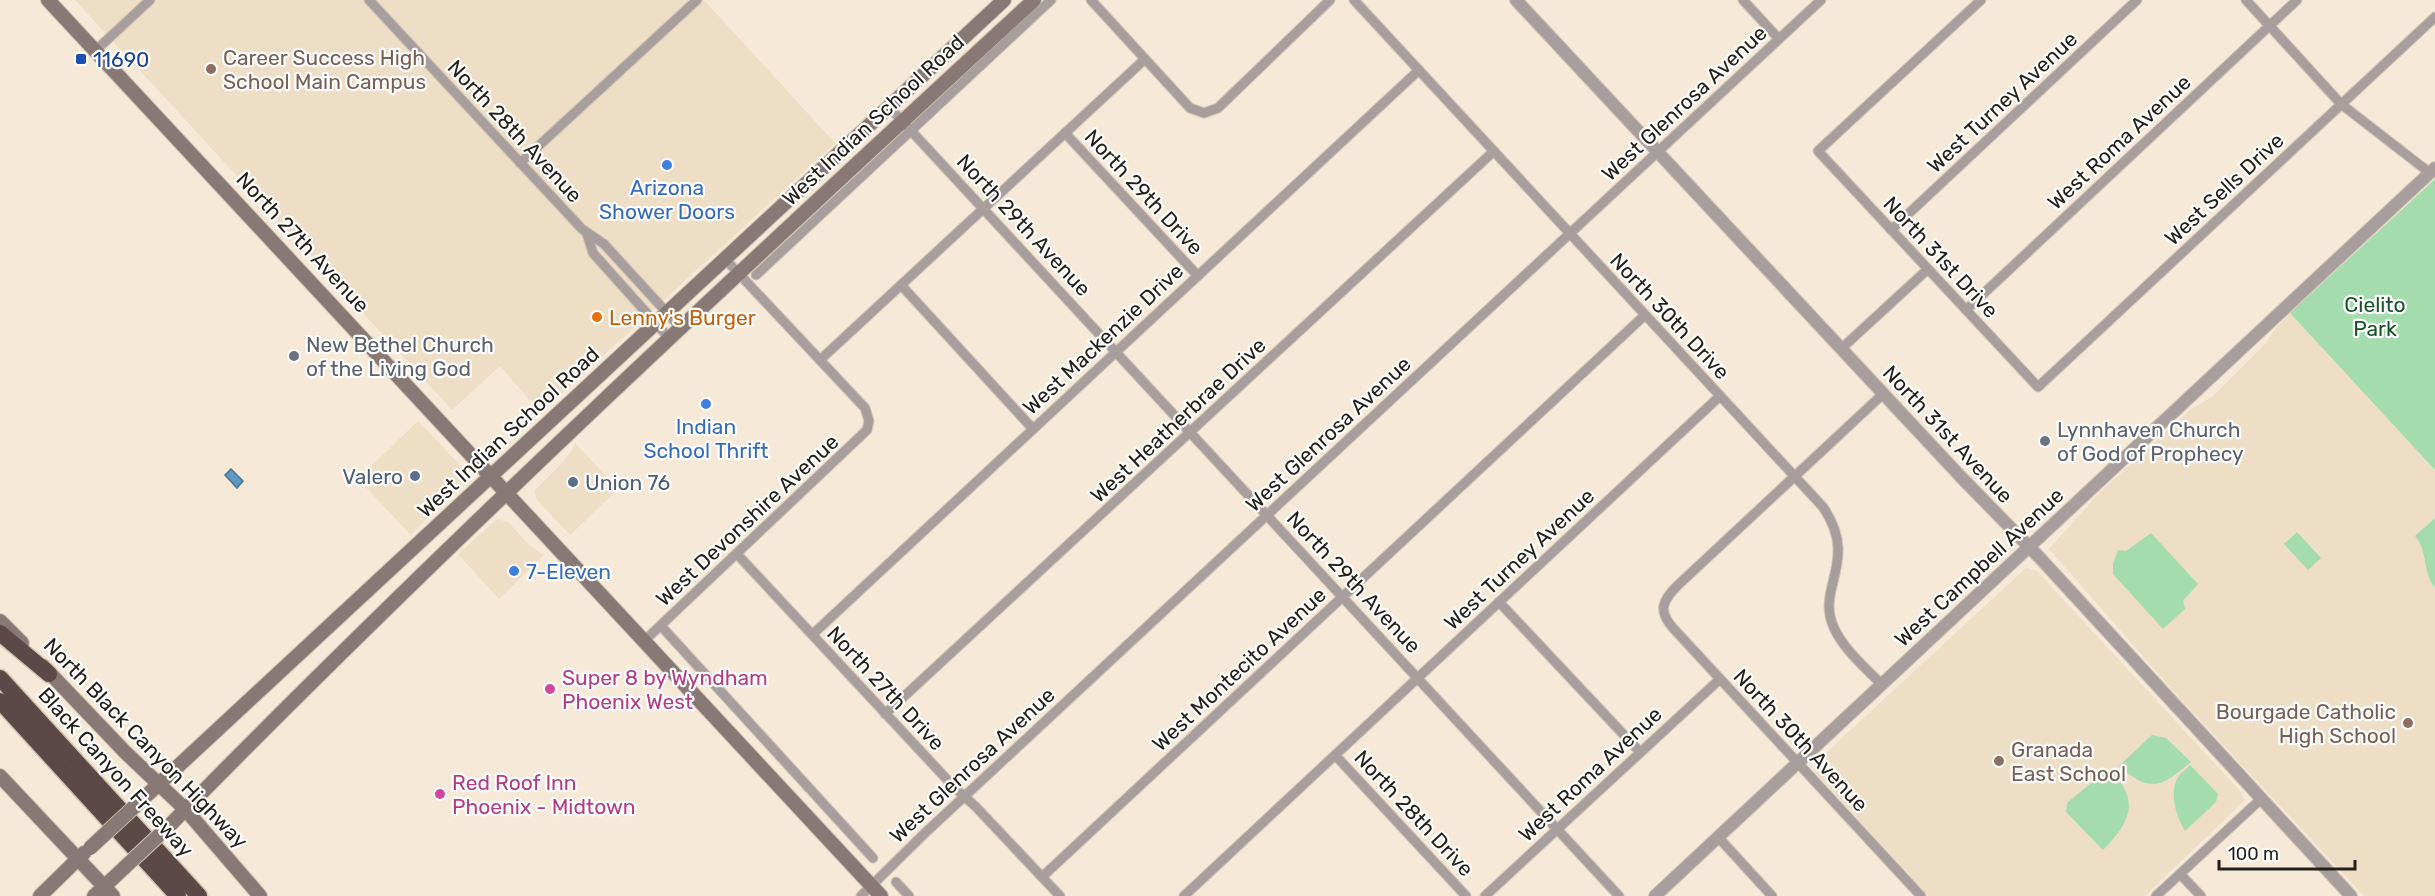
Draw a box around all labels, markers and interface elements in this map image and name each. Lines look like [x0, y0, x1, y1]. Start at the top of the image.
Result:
street label: West Glenrosa Avenue [1596, 20, 1772, 186]
street label: West Turney Avenue [1922, 26, 2082, 178]
street label: West Indian School Road [777, 29, 969, 211]
place label: Career Success High School Main Campus [223, 45, 426, 94]
place label: 11690 [93, 47, 149, 72]
marker: 11690 [74, 52, 88, 66]
street label: North 28th Avenue [443, 55, 587, 207]
marker: Career Success High School Main Campus [204, 62, 218, 76]
street label: West Roma Avenue [2042, 69, 2196, 215]
street label: North 29th Drive [1080, 124, 1208, 260]
street label: West Sells Drive [2159, 127, 2289, 251]
street label: North 29th Avenue [952, 149, 1096, 301]
marker: Arizona Shower Doors [660, 158, 674, 172]
street label: North 27th Avenue [231, 167, 375, 317]
place label: Arizona Shower Doors [599, 175, 735, 224]
street label: North 31st Drive [1878, 191, 2004, 323]
street label: North 30th Drive [1605, 248, 1735, 384]
street label: West Mackenzie Drive [1018, 258, 1188, 420]
park label: Cielito Park [2344, 292, 2406, 341]
place label: Lenny's Burger [609, 305, 756, 330]
marker: Lenny's Burger [590, 310, 604, 324]
place label: New Bethel Church of the Living God [306, 332, 494, 381]
street label: West Heatherbrae Drive [1085, 332, 1271, 508]
street label: West Indian School Road [412, 341, 604, 523]
marker: New Bethel Church of the Living God [287, 349, 301, 363]
street label: West Glenrosa Avenue [1240, 351, 1416, 517]
street label: North 31st Avenue [1878, 360, 2018, 508]
marker: Indian School Thrift [699, 397, 713, 411]
place label: Indian School Thrift [643, 414, 769, 463]
place label: Lynnhaven Church of God of Prophecy [2057, 417, 2244, 466]
street label: West Devonshire Avenue [651, 429, 843, 611]
marker: Lynnhaven Church of God of Prophecy [2038, 434, 2052, 448]
place label: Valero [342, 464, 403, 489]
marker: Valero [408, 469, 422, 483]
place label: Union 76 [585, 470, 670, 495]
marker: Union 76 [566, 475, 580, 489]
street label: West Campbell Avenue [1889, 482, 2069, 652]
street label: West Turney Avenue [1439, 483, 1599, 635]
street label: North 29th Avenue [1282, 506, 1426, 658]
place label: 7-Eleven [526, 559, 611, 584]
marker: 7-Eleven [507, 564, 521, 578]
street label: West Montecito Avenue [1147, 582, 1331, 756]
street label: North 27th Drive [822, 621, 950, 755]
street label: North Black Canyon Highway [39, 633, 253, 854]
street label: North 30th Avenue [1728, 664, 1874, 816]
place label: Super 8 by Wyndham Phoenix West [562, 665, 768, 714]
street label: Black Canyon Freeway [33, 682, 199, 862]
marker: Super 8 by Wyndham Phoenix West [543, 682, 557, 696]
street label: West Glenrosa Avenue [884, 682, 1060, 848]
place label: Bourgade Catholic High School [2216, 699, 2396, 748]
street label: West Roma Avenue [1513, 701, 1667, 847]
marker: Bourgade Catholic High School [2401, 716, 2415, 730]
place label: Granada East School [2011, 737, 2126, 786]
street label: North 28th Drive [1349, 745, 1479, 881]
marker: Granada East School [1992, 754, 2006, 768]
place label: Red Roof Inn Phoenix - Midtown [452, 770, 635, 819]
marker: Red Roof Inn Phoenix - Midtown [433, 787, 447, 801]
scale bar [2219, 833, 2356, 871]
text: 100 m [2228, 843, 2279, 865]

